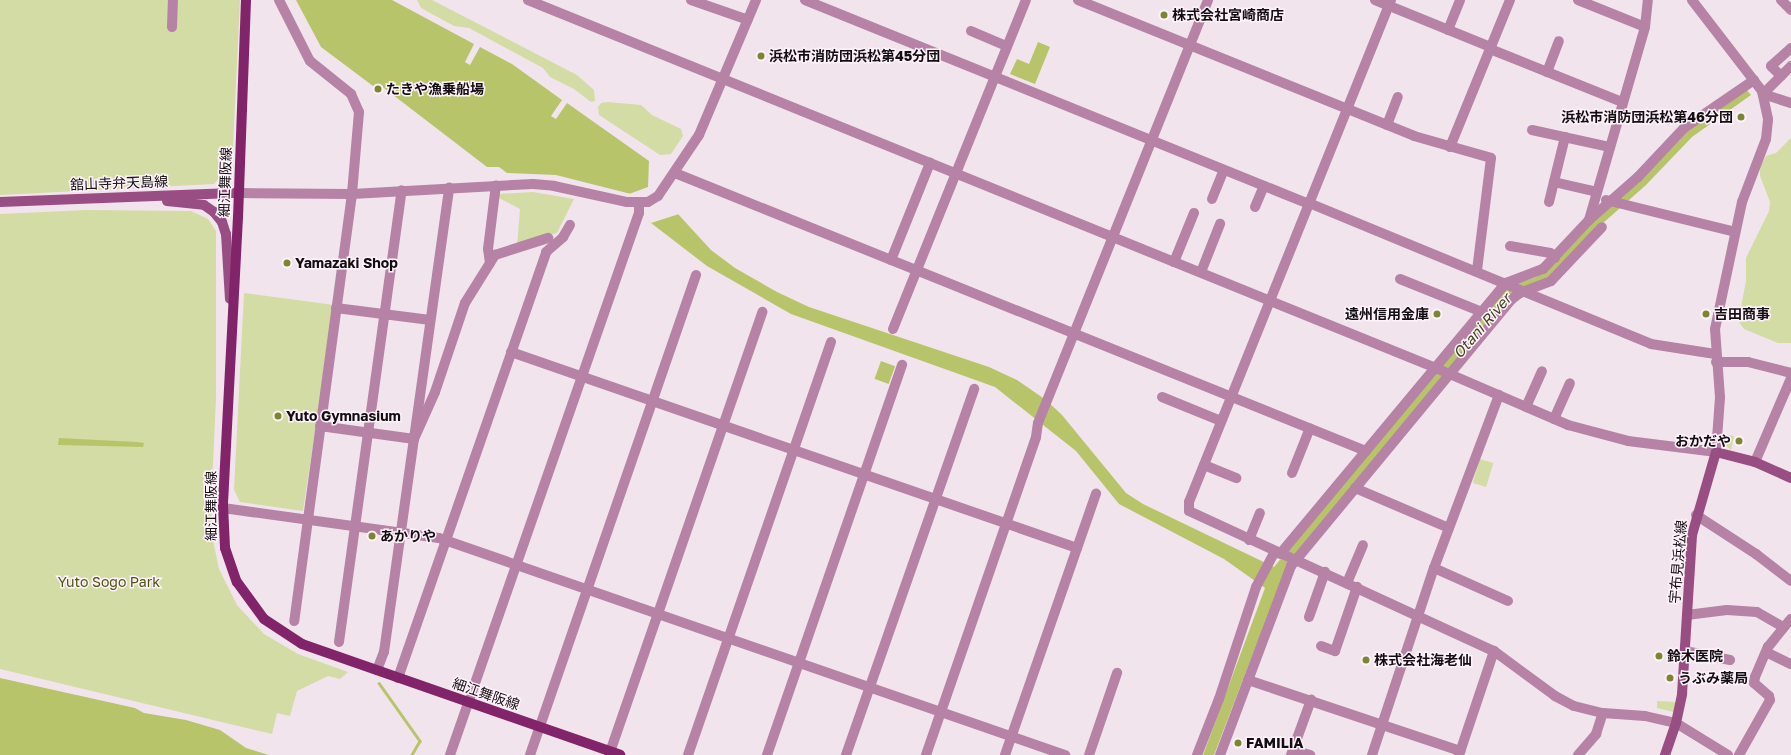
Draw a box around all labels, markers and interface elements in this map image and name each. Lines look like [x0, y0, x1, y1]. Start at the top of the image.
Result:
place label: 株式会社宮崎商店 [1172, 7, 1284, 23]
marker: 株式会社宮崎商店 [1159, 10, 1169, 20]
place label: 浜松市消防団浜松第45分団 [769, 48, 940, 64]
marker: 浜松市消防団浜松第45分団 [756, 51, 766, 61]
place label: たきや漁乗船場 [386, 81, 484, 97]
marker: たきや漁乗船場 [373, 84, 383, 94]
place label: 浜松市消防団浜松第46分団 [1561, 109, 1733, 125]
marker: 浜松市消防団浜松第46分団 [1736, 112, 1746, 122]
street label: 細江舞阪線 [215, 147, 235, 217]
street label: 舘山寺弁天島線 [70, 173, 168, 193]
place label: Yamazaki Shop [295, 255, 398, 271]
marker: Yamazaki Shop [282, 258, 292, 268]
water label: Otani River [1449, 290, 1515, 362]
place label: 遠州信用金庫 [1345, 306, 1429, 322]
place label: 吉田商事 [1714, 306, 1770, 322]
marker: 遠州信用金庫 [1432, 309, 1442, 319]
marker: 吉田商事 [1701, 309, 1711, 319]
place label: Yuto Gymnasium [286, 408, 401, 424]
marker: Yuto Gymnasium [273, 411, 283, 421]
place label: おかだや [1675, 433, 1731, 449]
marker: おかだや [1734, 436, 1744, 446]
street label: 細江舞阪線 [203, 471, 219, 541]
street label: 宇布見浜松線 [1666, 519, 1690, 605]
place label: あかりや [380, 528, 436, 544]
marker: あかりや [367, 531, 377, 541]
park label: Yuto Sogo Park [58, 574, 160, 590]
place label: 鈴木医院 [1667, 648, 1723, 664]
marker: 鈴木医院 [1654, 651, 1664, 661]
place label: 株式会社海老仙 [1374, 652, 1472, 668]
marker: 株式会社海老仙 [1361, 655, 1371, 665]
place label: うぶみ薬局 [1678, 670, 1748, 686]
marker: うぶみ薬局 [1665, 673, 1675, 683]
street label: 細江舞阪線 [450, 675, 522, 713]
place label: FAMILIA [1246, 735, 1303, 751]
marker: FAMILIA [1233, 738, 1243, 748]

